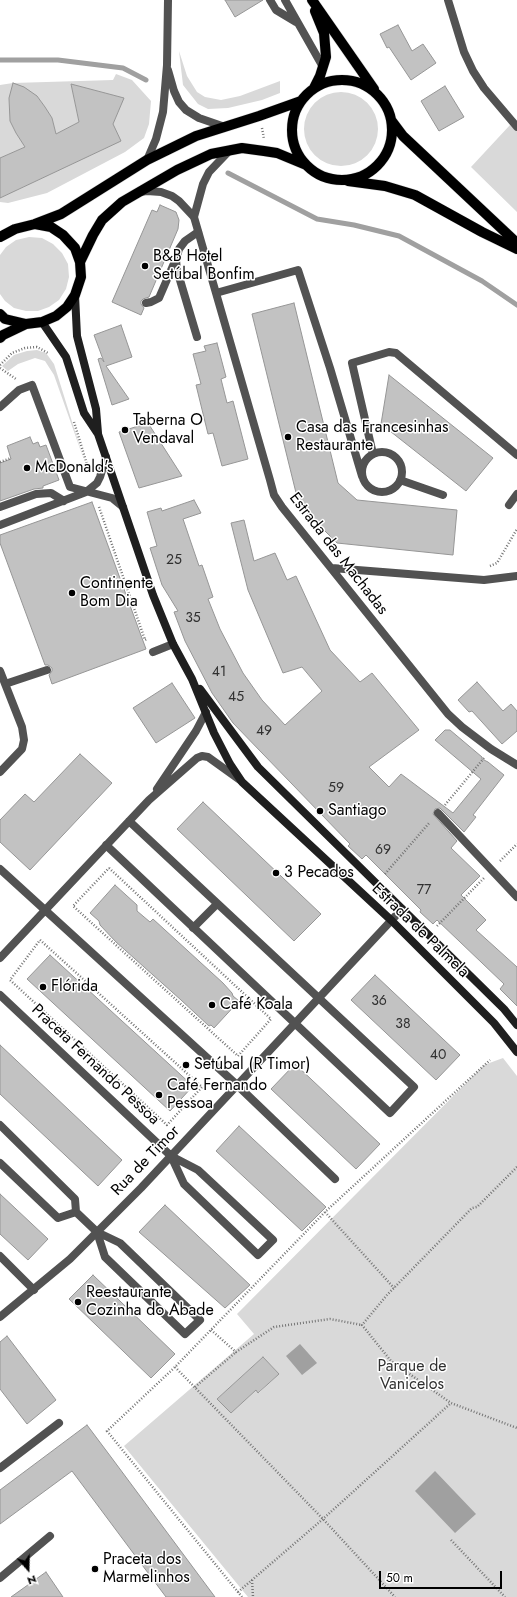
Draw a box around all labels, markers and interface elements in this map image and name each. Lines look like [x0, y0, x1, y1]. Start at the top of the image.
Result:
place label: B&B Hotel Setúbal Bonfim [153, 247, 255, 285]
marker: B&B Hotel Setúbal Bonfim [140, 261, 150, 271]
place label: Taberna O Vendaval [133, 411, 203, 449]
place label: Casa das Francesinhas Restaurante [296, 418, 448, 456]
marker: Taberna O Vendaval [120, 425, 130, 435]
marker: Casa das Francesinhas Restaurante [283, 432, 293, 442]
place label: McDonald's [35, 458, 114, 478]
marker: McDonald's [22, 463, 32, 473]
street label: Estrada das Machadas [284, 489, 392, 619]
house number: 25 [166, 553, 182, 569]
place label: Continente Bom Dia [80, 574, 153, 612]
marker: Continente Bom Dia [67, 588, 77, 598]
house number: 35 [185, 611, 201, 627]
house number: 41 [212, 665, 226, 681]
house number: 45 [228, 690, 244, 706]
house number: 49 [256, 724, 272, 740]
house number: 59 [328, 781, 344, 797]
place label: Santiago [328, 801, 386, 821]
marker: Santiago [315, 806, 325, 816]
house number: 69 [375, 843, 391, 859]
place label: 3 Pecados [284, 863, 354, 883]
marker: 3 Pecados [271, 868, 281, 878]
street label: Estrada de Palmela [367, 880, 473, 982]
house number: 77 [417, 883, 431, 899]
place label: Flórida [51, 977, 98, 997]
marker: Flórida [38, 982, 48, 992]
house number: 36 [371, 994, 387, 1010]
place label: Café Koala [220, 995, 293, 1015]
marker: Café Koala [207, 1000, 217, 1010]
street label: Praceta Fernando Pessoa [27, 1001, 163, 1129]
house number: 38 [395, 1017, 411, 1033]
house number: 40 [430, 1048, 446, 1064]
place label: Setúbal (R Timor) [194, 1055, 311, 1075]
marker: Setúbal (R Timor) [181, 1060, 191, 1070]
place label: Café Fernando Pessoa [167, 1076, 267, 1114]
marker: Café Fernando Pessoa [154, 1090, 164, 1100]
street label: Rua de Timor [108, 1122, 184, 1200]
place label: Reestaurante Cozinha do Abade [86, 1283, 214, 1321]
marker: Reestaurante Cozinha do Abade [73, 1297, 83, 1307]
park label: Parque de Vanicelos [377, 1357, 447, 1395]
north arrow [8, 1549, 48, 1589]
place label: Praceta dos Marmelinhos [103, 1550, 190, 1588]
scale bar [381, 1563, 504, 1589]
marker: Praceta dos Marmelinhos [90, 1564, 100, 1574]
text: 50 m [386, 1569, 413, 1587]
text: N [25, 1571, 39, 1589]

